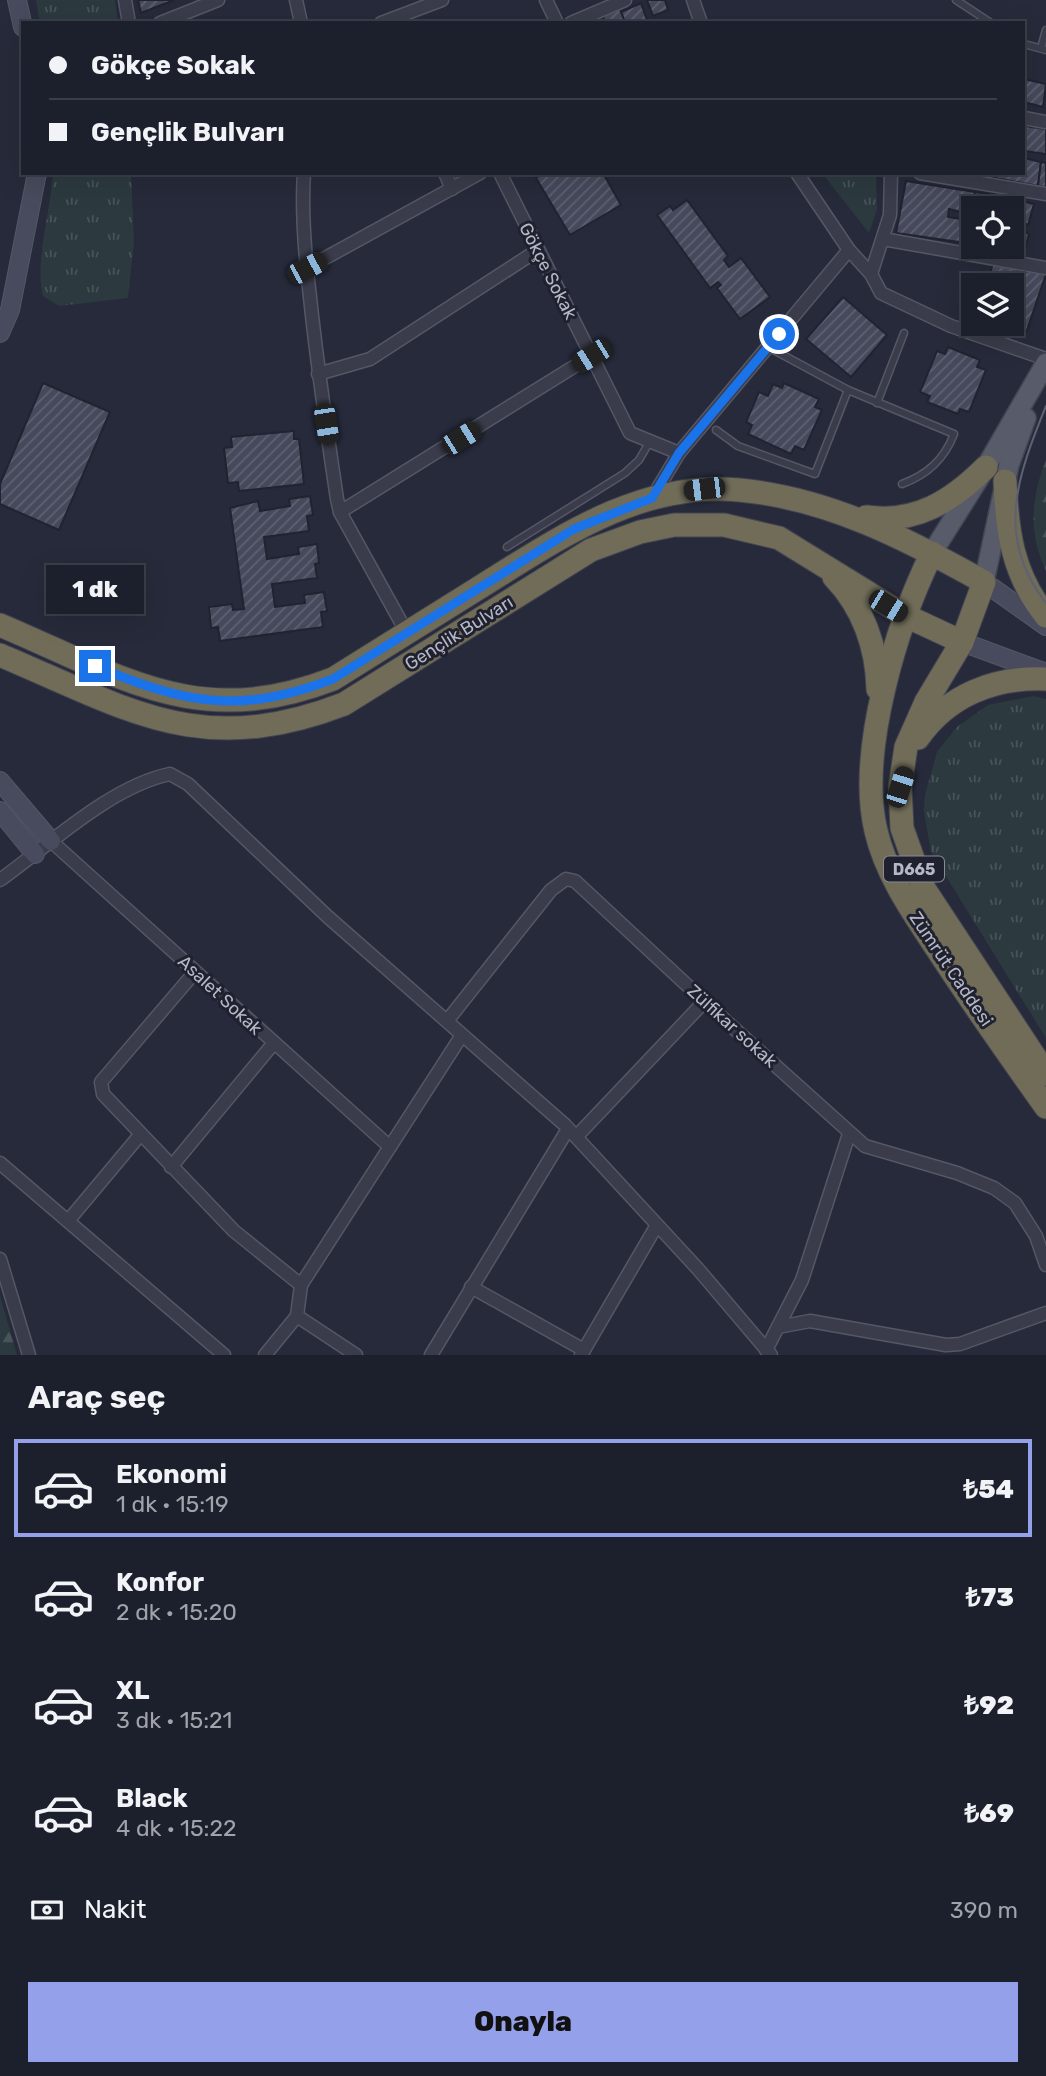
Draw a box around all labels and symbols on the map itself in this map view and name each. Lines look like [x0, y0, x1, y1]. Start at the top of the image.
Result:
street label: Gökçe Sokak [514, 219, 582, 324]
car [284, 249, 331, 287]
route start [763, 318, 795, 350]
car [568, 336, 615, 376]
car [313, 402, 340, 446]
car [438, 418, 485, 458]
car [682, 476, 727, 502]
callout: 1 dk [46, 564, 144, 614]
car [865, 586, 912, 626]
street label: Gençlik Bulvarı [401, 591, 517, 675]
route end [79, 650, 111, 682]
car [884, 764, 917, 810]
road number: D665 [884, 856, 944, 882]
street label: Zümrüt Caddesi [905, 908, 997, 1030]
street label: Asalet Sokak [173, 951, 267, 1040]
street label: Zülfikar sokak [683, 980, 782, 1073]

